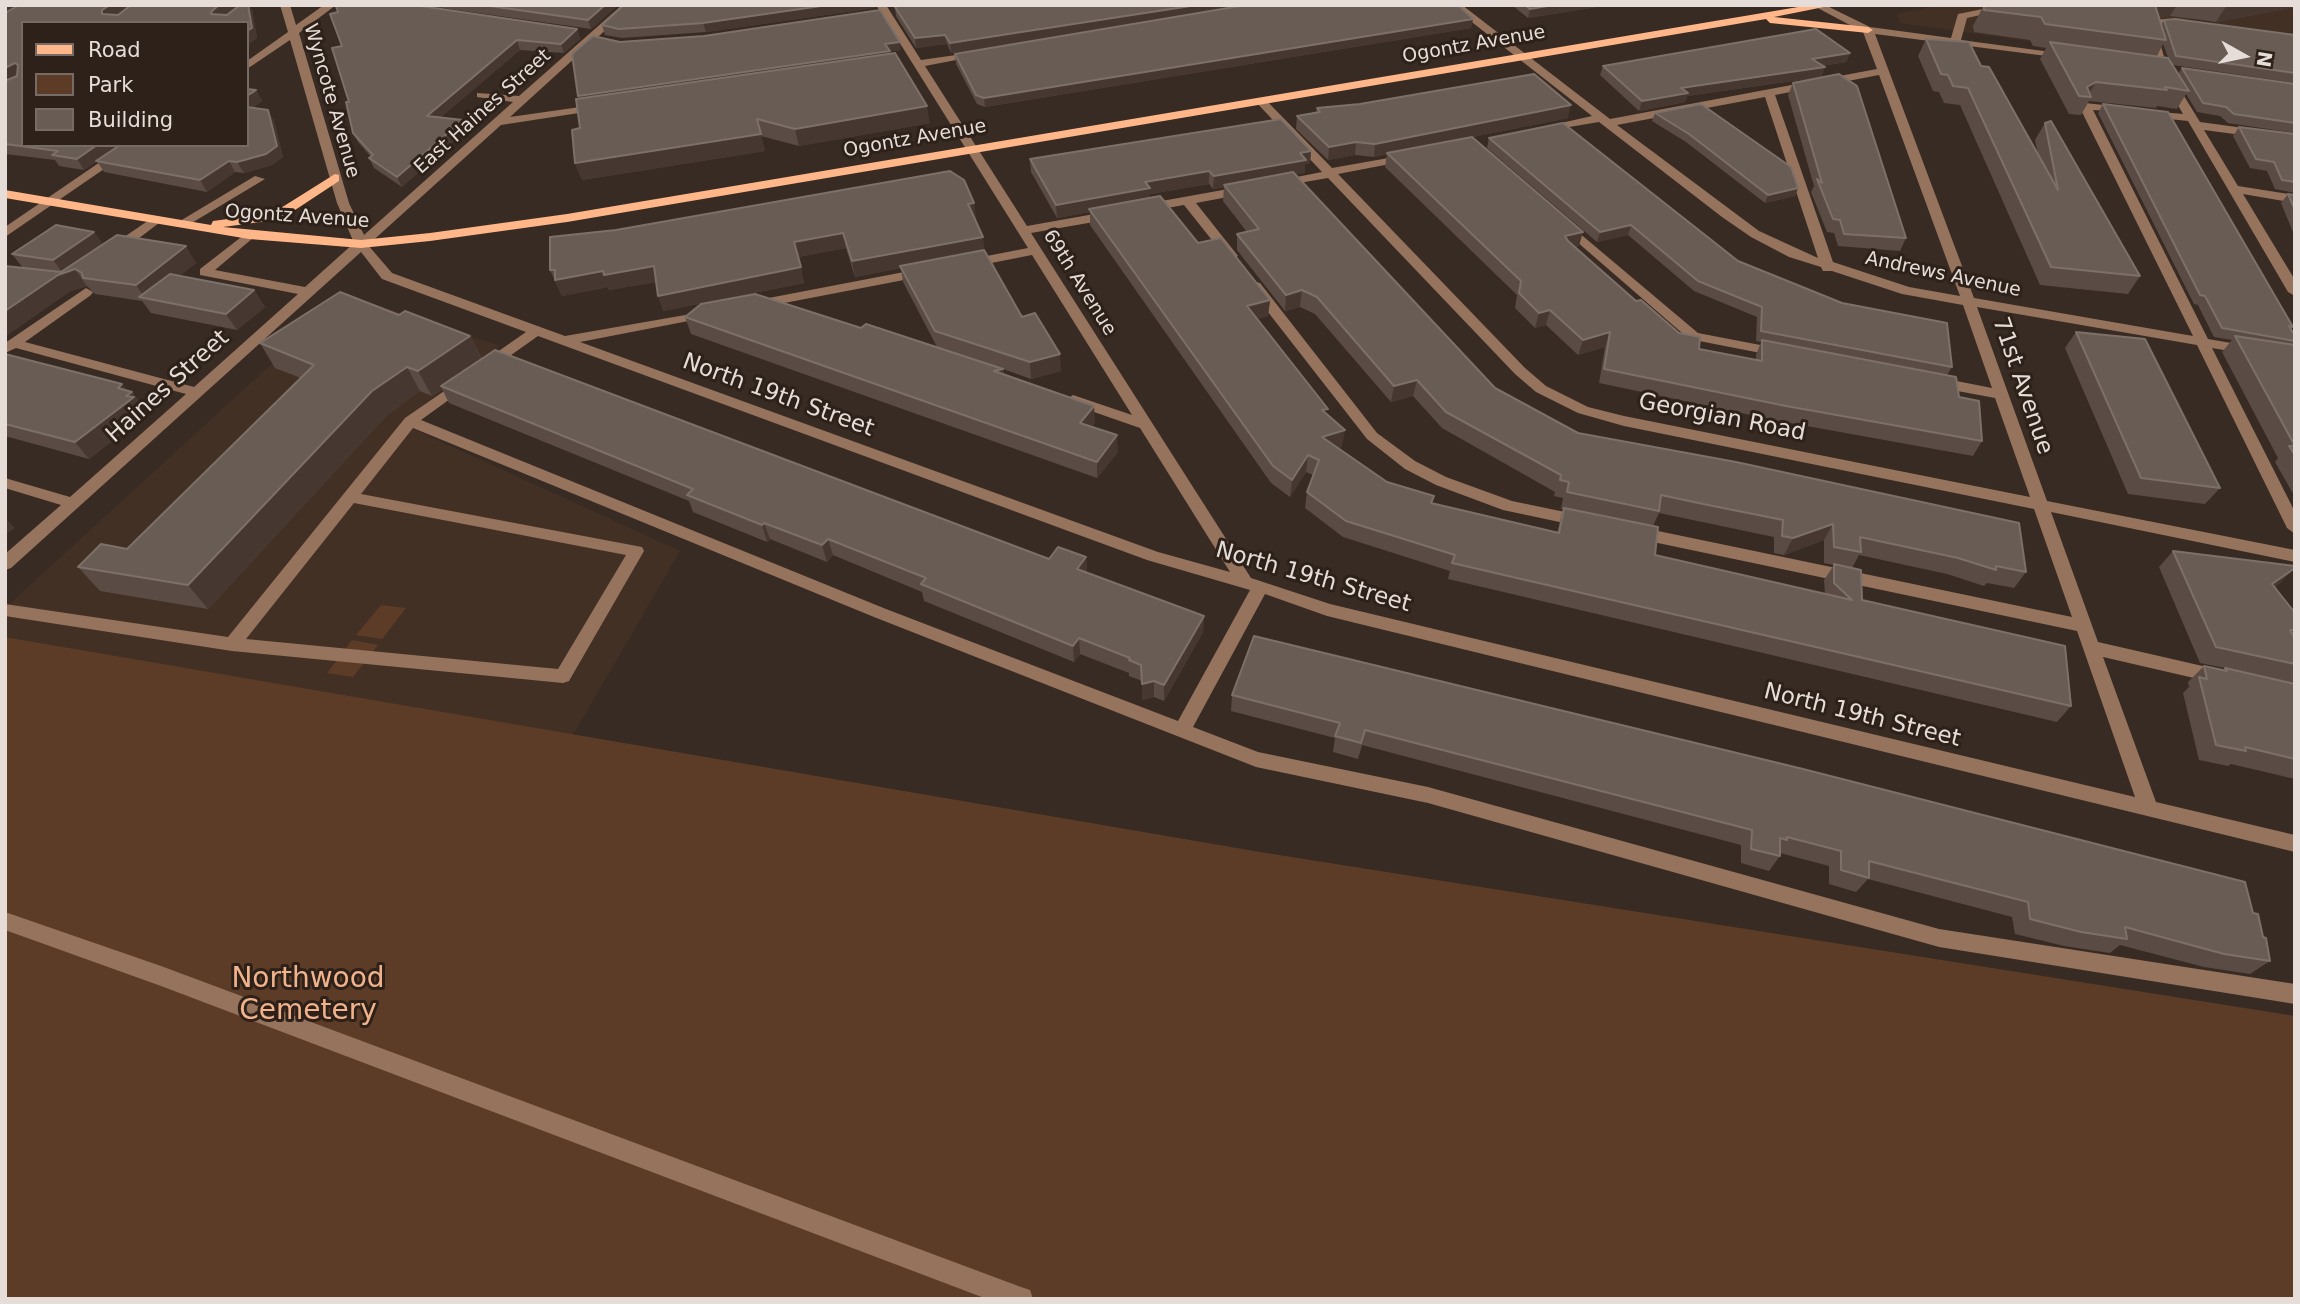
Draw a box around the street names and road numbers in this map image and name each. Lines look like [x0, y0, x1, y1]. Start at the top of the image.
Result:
street label: Wyncote Avenue [298, 21, 364, 181]
street label: Ogontz Avenue [1401, 21, 1547, 69]
street label: East Haines Street [410, 45, 556, 179]
street label: Ogontz Avenue [842, 115, 988, 163]
street label: Ogontz Avenue [224, 201, 370, 233]
street label: 69th Avenue [1037, 226, 1121, 340]
street label: Andrews Avenue [1863, 247, 2023, 303]
street label: 71st Avenue [1986, 314, 2058, 458]
street label: Haines Street [101, 325, 235, 449]
street label: North 19th Street [679, 349, 877, 443]
street label: Georgian Road [1636, 388, 1808, 448]
street label: North 19th Street [1212, 537, 1414, 619]
street label: North 19th Street [1761, 678, 1963, 754]

